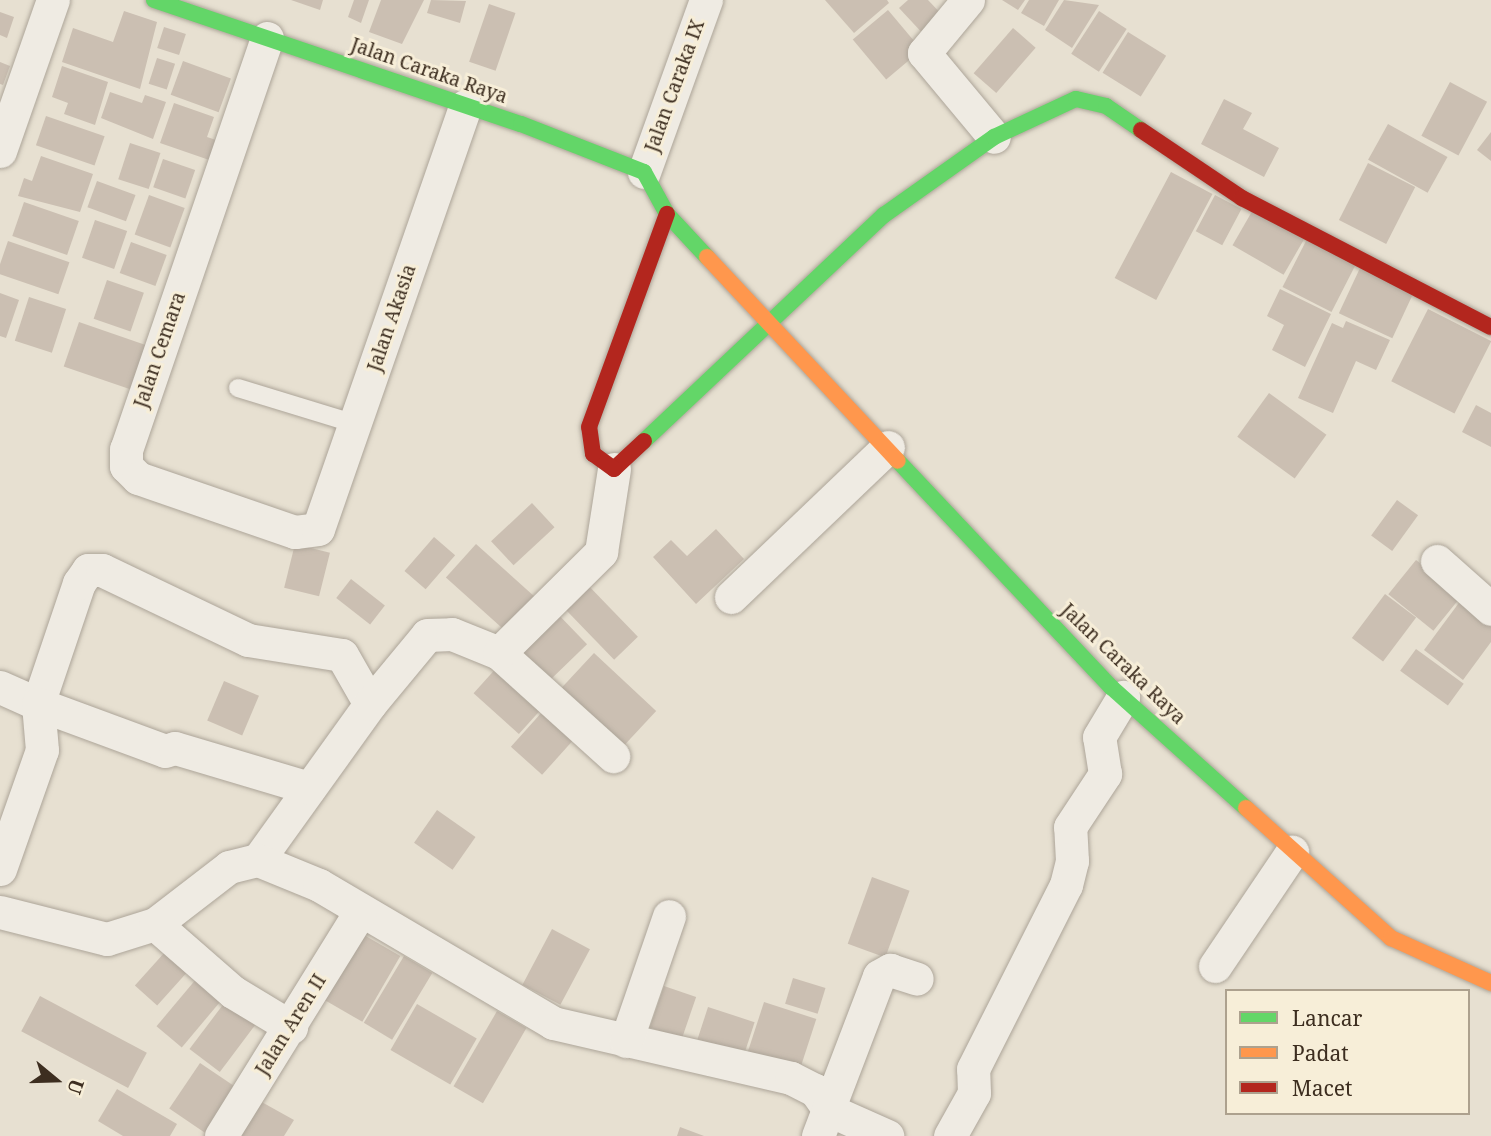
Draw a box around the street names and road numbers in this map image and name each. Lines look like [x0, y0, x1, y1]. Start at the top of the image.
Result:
street label: Jalan Caraka IX [640, 17, 710, 155]
street label: Jalan Caraka Raya [348, 34, 510, 108]
street label: Jalan Akasia [363, 261, 421, 375]
street label: Jalan Cemara [130, 289, 190, 411]
street label: Jalan Caraka Raya [1056, 599, 1190, 729]
street label: Jalan Aren II [251, 970, 331, 1080]

